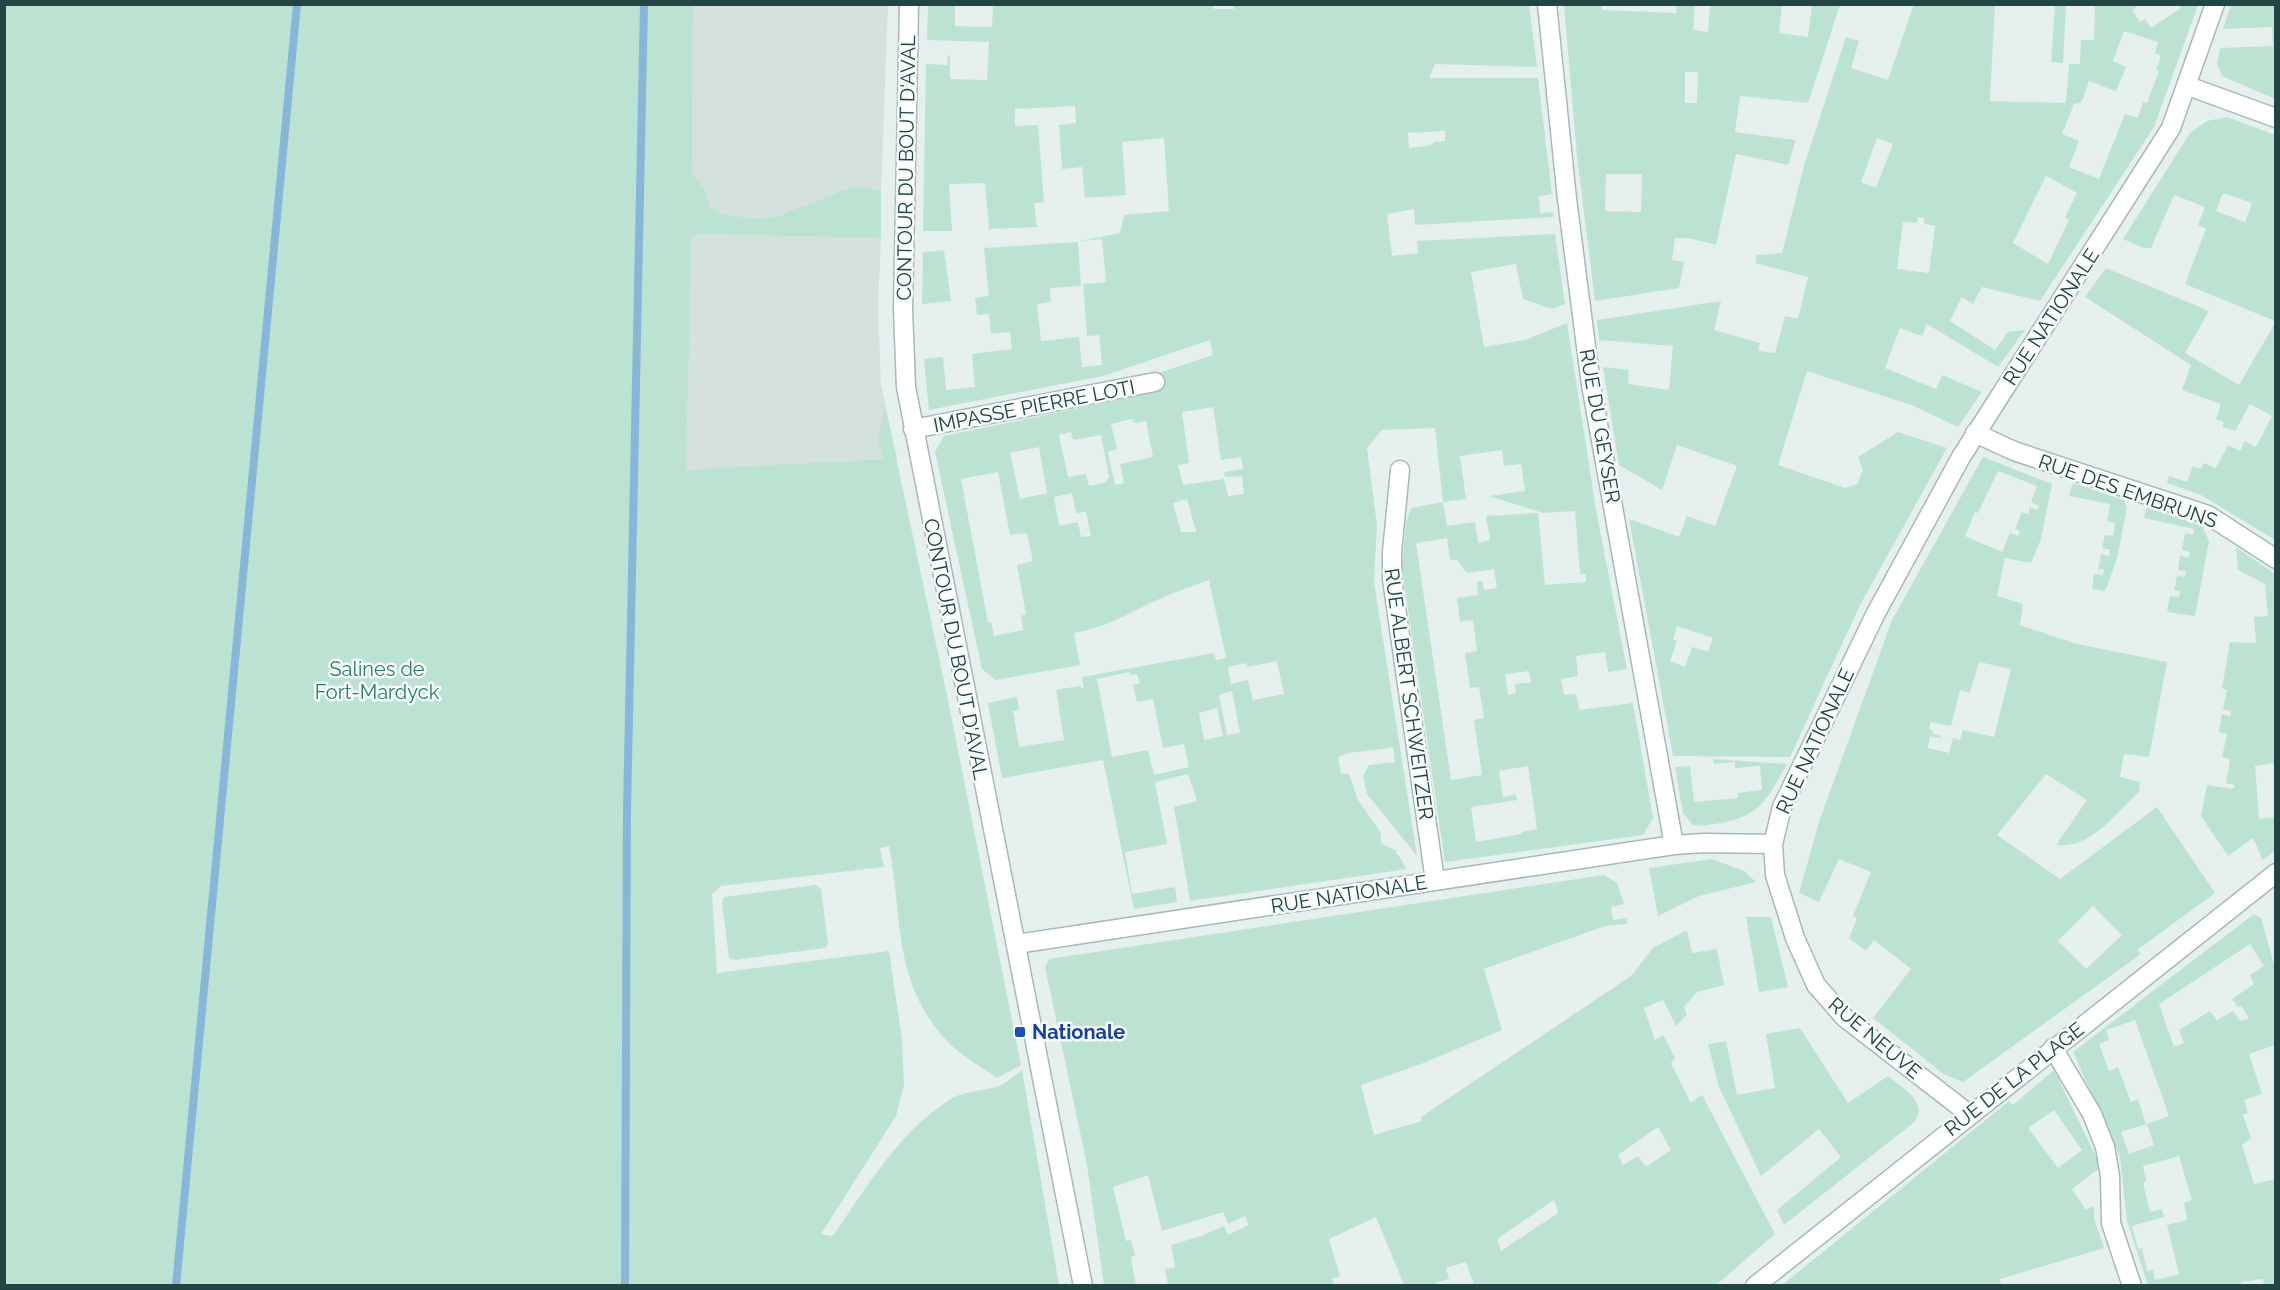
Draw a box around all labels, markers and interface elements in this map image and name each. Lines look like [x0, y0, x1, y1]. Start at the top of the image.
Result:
street label: CONTOUR DU BOUT D'AVAL [892, 35, 920, 301]
street label: RUE NATIONALE [1998, 244, 2104, 390]
street label: RUE DU GEYSER [1575, 347, 1625, 505]
street label: IMPASSE PIERRE LOTI [931, 375, 1137, 437]
street label: RUE DES EMBRUNS [2035, 449, 2221, 533]
street label: CONTOUR DU BOUT D'AVAL [919, 516, 993, 782]
street label: RUE ALBERT SCHWEITZER [1379, 567, 1439, 821]
park label: Salines de Fort-Mardyck [315, 657, 440, 704]
street label: RUE NATIONALE [1771, 664, 1859, 818]
street label: RUE NATIONALE [1269, 870, 1429, 918]
street label: RUE NEUVE [1824, 992, 1926, 1084]
street label: RUE DE LA PLAGE [1940, 1017, 2088, 1141]
place label: Nationale [1032, 1020, 1125, 1044]
marker: Nationale [1013, 1025, 1027, 1039]

